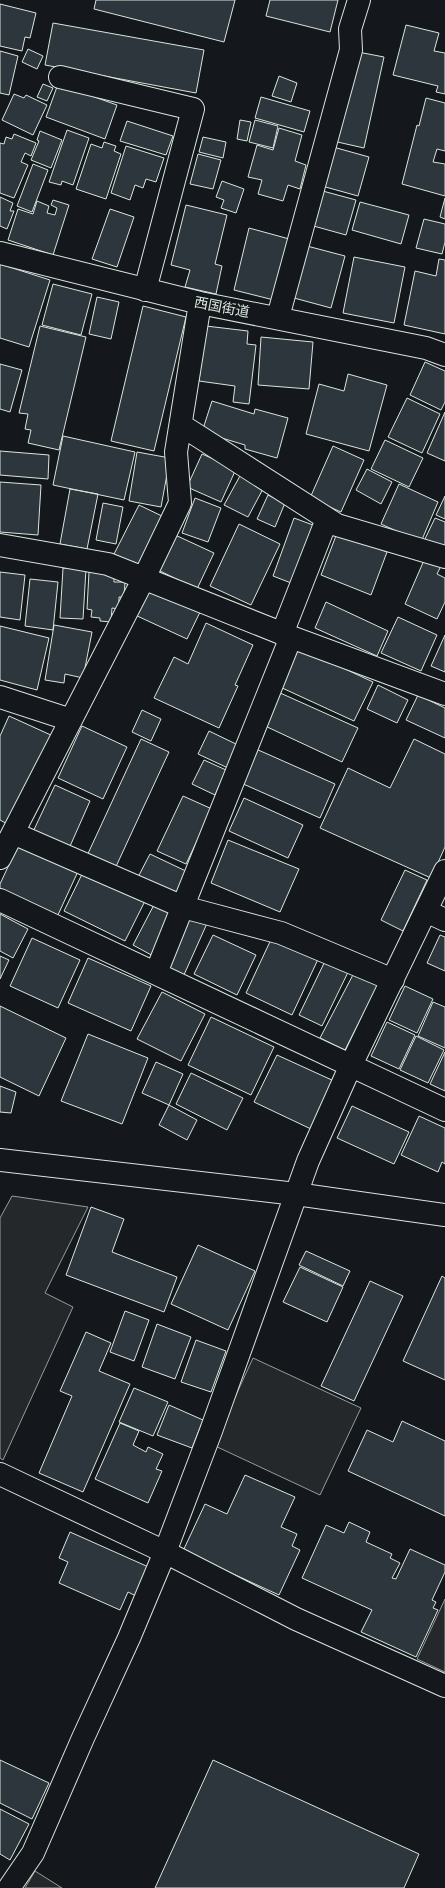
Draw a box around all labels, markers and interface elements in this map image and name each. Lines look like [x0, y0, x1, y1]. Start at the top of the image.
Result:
street label: 西国街道 [193, 292, 251, 322]

